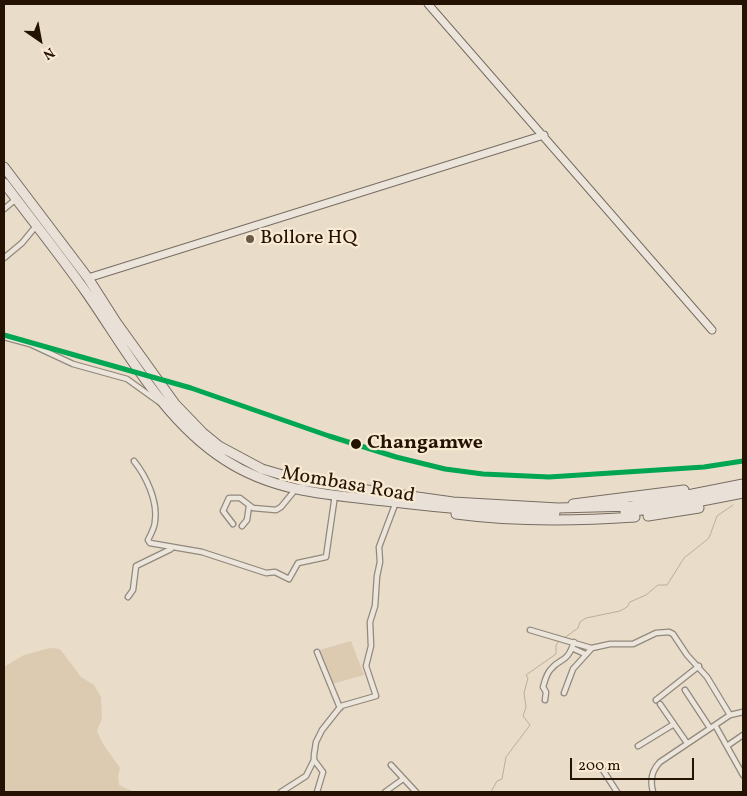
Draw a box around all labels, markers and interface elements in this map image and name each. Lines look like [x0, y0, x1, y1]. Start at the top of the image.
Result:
north arrow [15, 15, 65, 65]
text: N [39, 42, 58, 64]
place label: Bollore HQ [260, 227, 357, 251]
marker: Bollore HQ [244, 233, 256, 245]
place label: Changamwe [367, 432, 483, 456]
marker: Changamwe [349, 437, 363, 451]
street label: Mombasa Road [279, 462, 417, 510]
scale bar [572, 748, 696, 780]
text: 200 m [578, 756, 621, 777]

